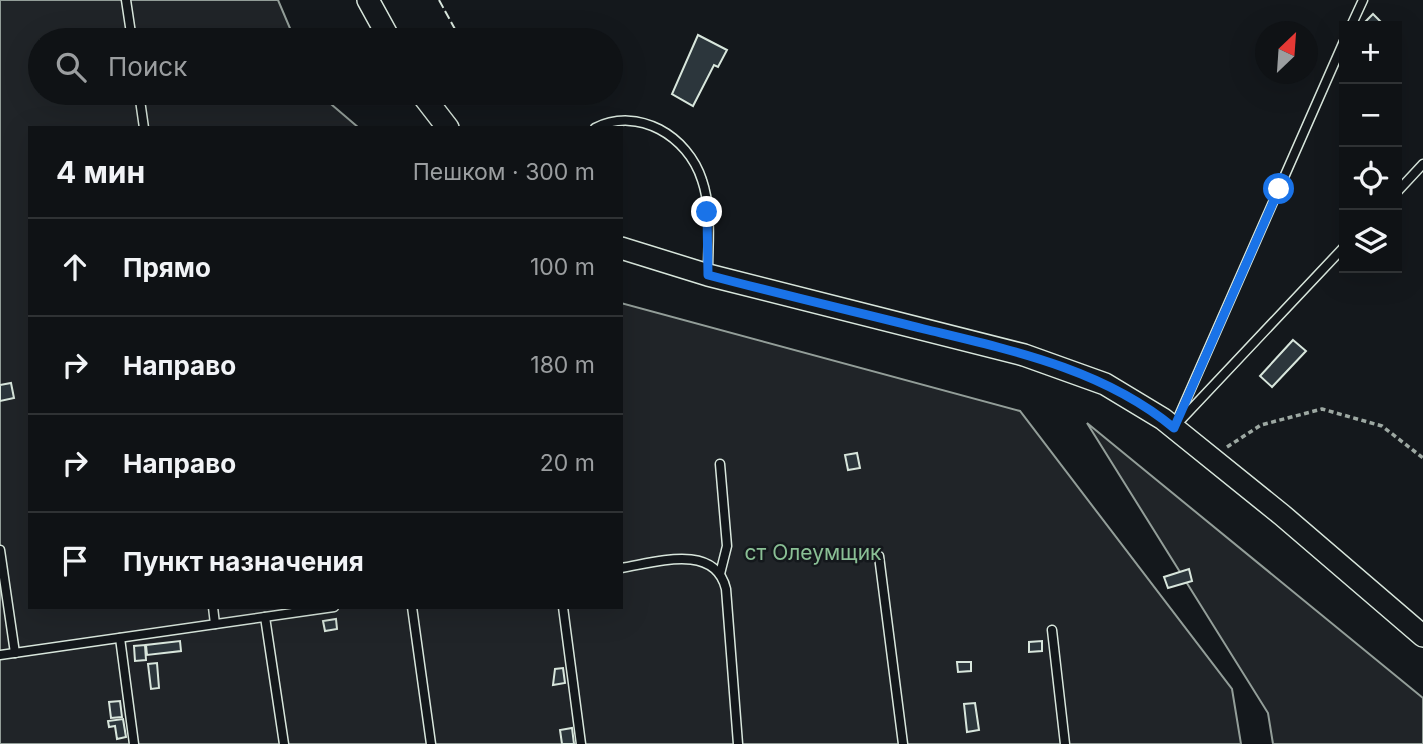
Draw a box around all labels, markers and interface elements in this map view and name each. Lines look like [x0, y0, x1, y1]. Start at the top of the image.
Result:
north arrow [1255, 21, 1318, 84]
map controls [1339, 21, 1402, 273]
button: + [1339, 21, 1402, 84]
search box [28, 28, 623, 105]
icon: search [52, 48, 90, 86]
text: Поиск [108, 51, 187, 82]
button: − [1339, 84, 1402, 147]
button: locate [1339, 147, 1402, 210]
text: 4 мин [56, 154, 145, 190]
text: Пешком · 300 m [413, 158, 595, 186]
route start [1263, 173, 1294, 204]
route end [691, 196, 722, 227]
button: layers [1339, 210, 1402, 273]
icon: ahead [56, 248, 94, 286]
text: Прямо [123, 252, 211, 283]
text: 100 m [530, 253, 595, 281]
icon: right [56, 346, 94, 384]
text: Направо [123, 350, 236, 381]
text: 180 m [530, 351, 595, 379]
icon: right [56, 444, 94, 482]
text: Направо [123, 448, 236, 479]
text: 20 m [540, 449, 595, 477]
park label: ст Олеумщик [744, 540, 882, 565]
icon: arrive [56, 542, 94, 580]
text: Пункт назначения [123, 546, 364, 577]

